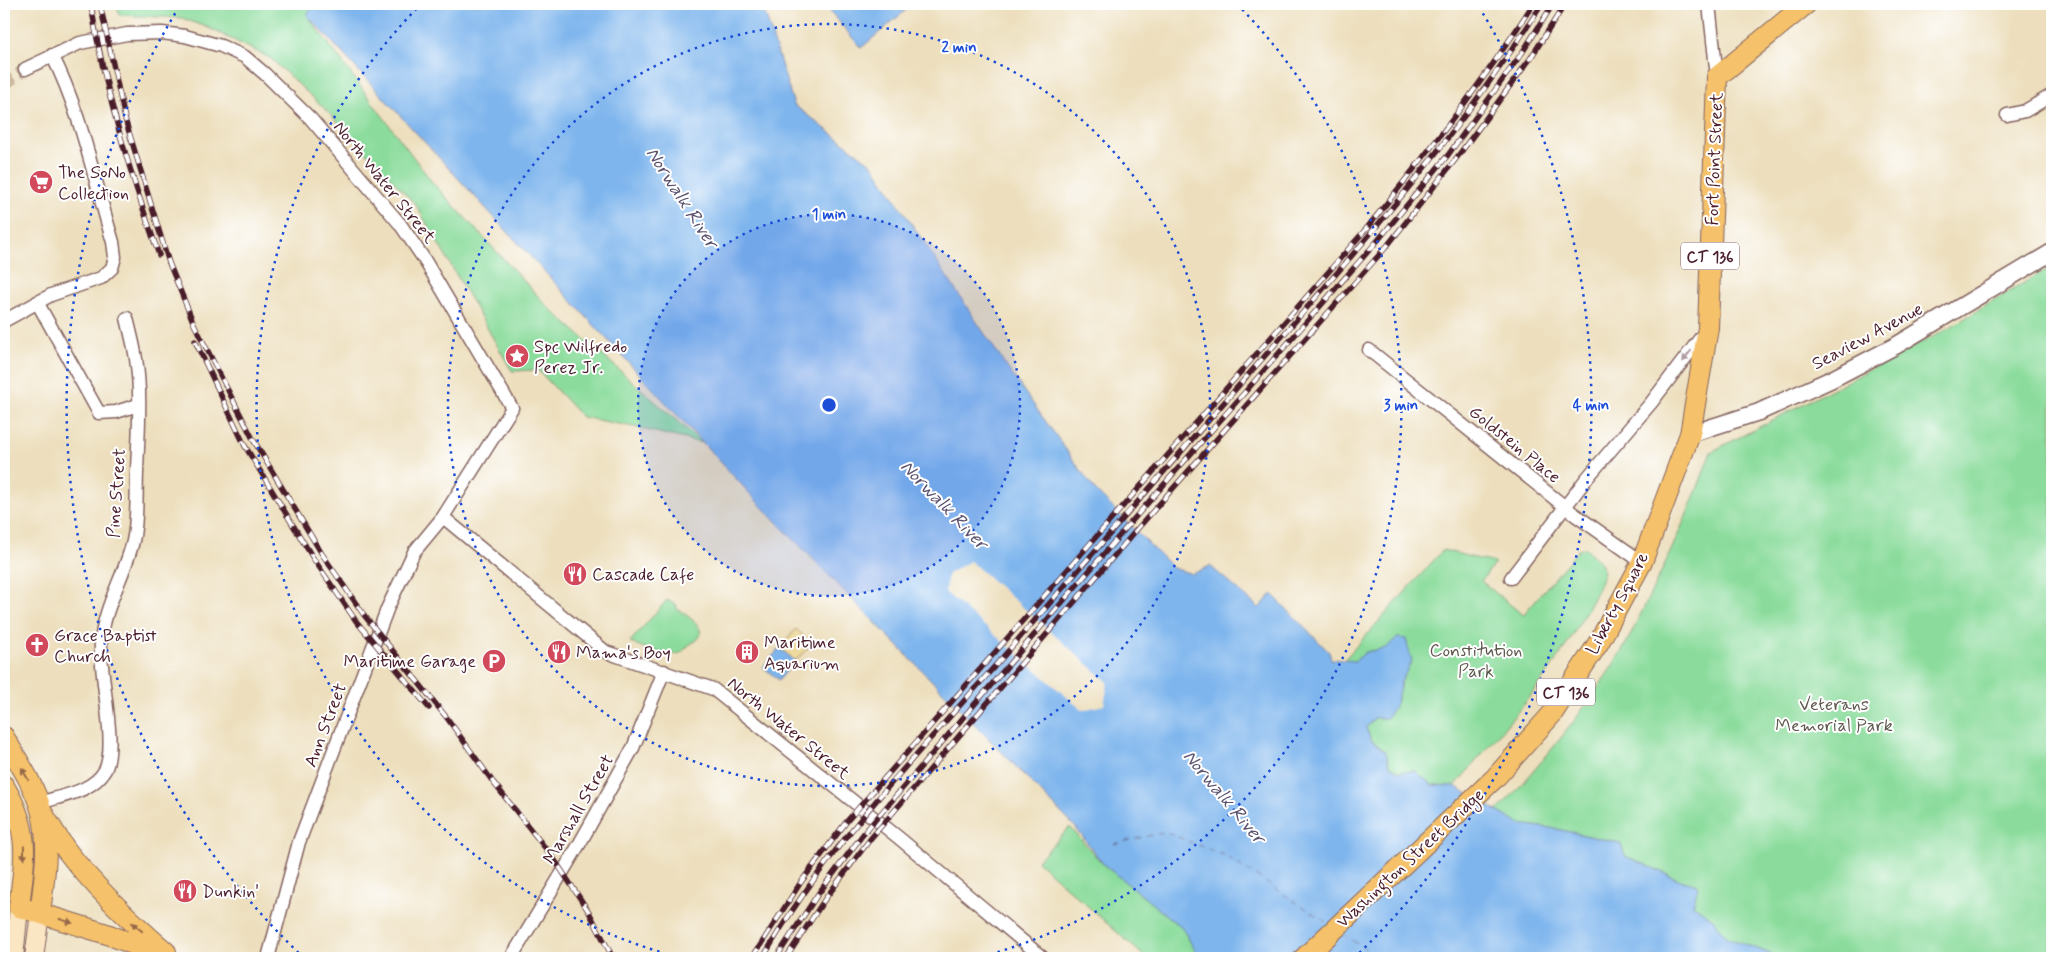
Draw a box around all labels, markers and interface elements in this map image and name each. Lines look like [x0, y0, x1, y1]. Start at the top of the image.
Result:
text: 2 min [941, 38, 977, 58]
street label: Fort Point Street [1701, 92, 1729, 226]
street label: North Water Street [327, 116, 441, 249]
water label: Norwalk River [640, 143, 725, 256]
place label: The SoNo Collection [58, 161, 129, 206]
supermarket icon: The SoNo Collection [28, 169, 54, 195]
text: 1 min [812, 205, 846, 225]
road number: CT 136 [1681, 242, 1739, 270]
street label: Seaview Avenue [1808, 297, 1927, 376]
place label: Spc Wilfredo Perez Jr. [534, 335, 627, 380]
place icon: Spc Wilfredo Perez Jr. [504, 343, 530, 369]
one-way arrow [1681, 349, 1692, 362]
centre of rings [820, 396, 838, 414]
text: 3 min [1384, 396, 1418, 416]
text: 4 min [1573, 396, 1609, 416]
street label: Goldstein Place [1463, 400, 1565, 489]
street label: Pine Street [102, 447, 132, 539]
water label: Norwalk River [895, 455, 995, 558]
street label: Liberty Square [1581, 548, 1655, 659]
restaurant icon: Cascade Cafe [562, 561, 588, 587]
place label: Cascade Cafe [592, 563, 694, 587]
place label: Grace Baptist Church [54, 624, 157, 669]
place label: Maritime Aquarium [764, 631, 840, 676]
church icon: Grace Baptist Church [24, 632, 50, 658]
restaurant icon: Mama's Boy [546, 639, 572, 665]
building icon: Maritime Aquarium [734, 639, 760, 665]
park label: Constitution Park [1430, 639, 1522, 684]
place label: Mama's Boy [576, 641, 671, 665]
parking icon: Maritime Garage [481, 648, 507, 674]
place label: Maritime Garage [344, 650, 476, 674]
street label: North Water Street [722, 672, 855, 786]
road number: CT 136 [1537, 679, 1595, 706]
street label: Ann Street [299, 680, 353, 771]
park label: Veterans Memorial Park [1775, 693, 1893, 738]
water label: Norwalk River [1177, 745, 1273, 852]
street label: Marshall Street [538, 750, 620, 869]
one-way arrow [21, 767, 30, 780]
street label: Washington Street Bridge [1331, 784, 1491, 935]
one-way arrow [20, 845, 28, 861]
restaurant icon: Dunkin' [172, 878, 198, 904]
place label: Dunkin' [202, 880, 259, 904]
one-way arrow [58, 917, 73, 925]
one-way arrow [130, 921, 143, 932]

